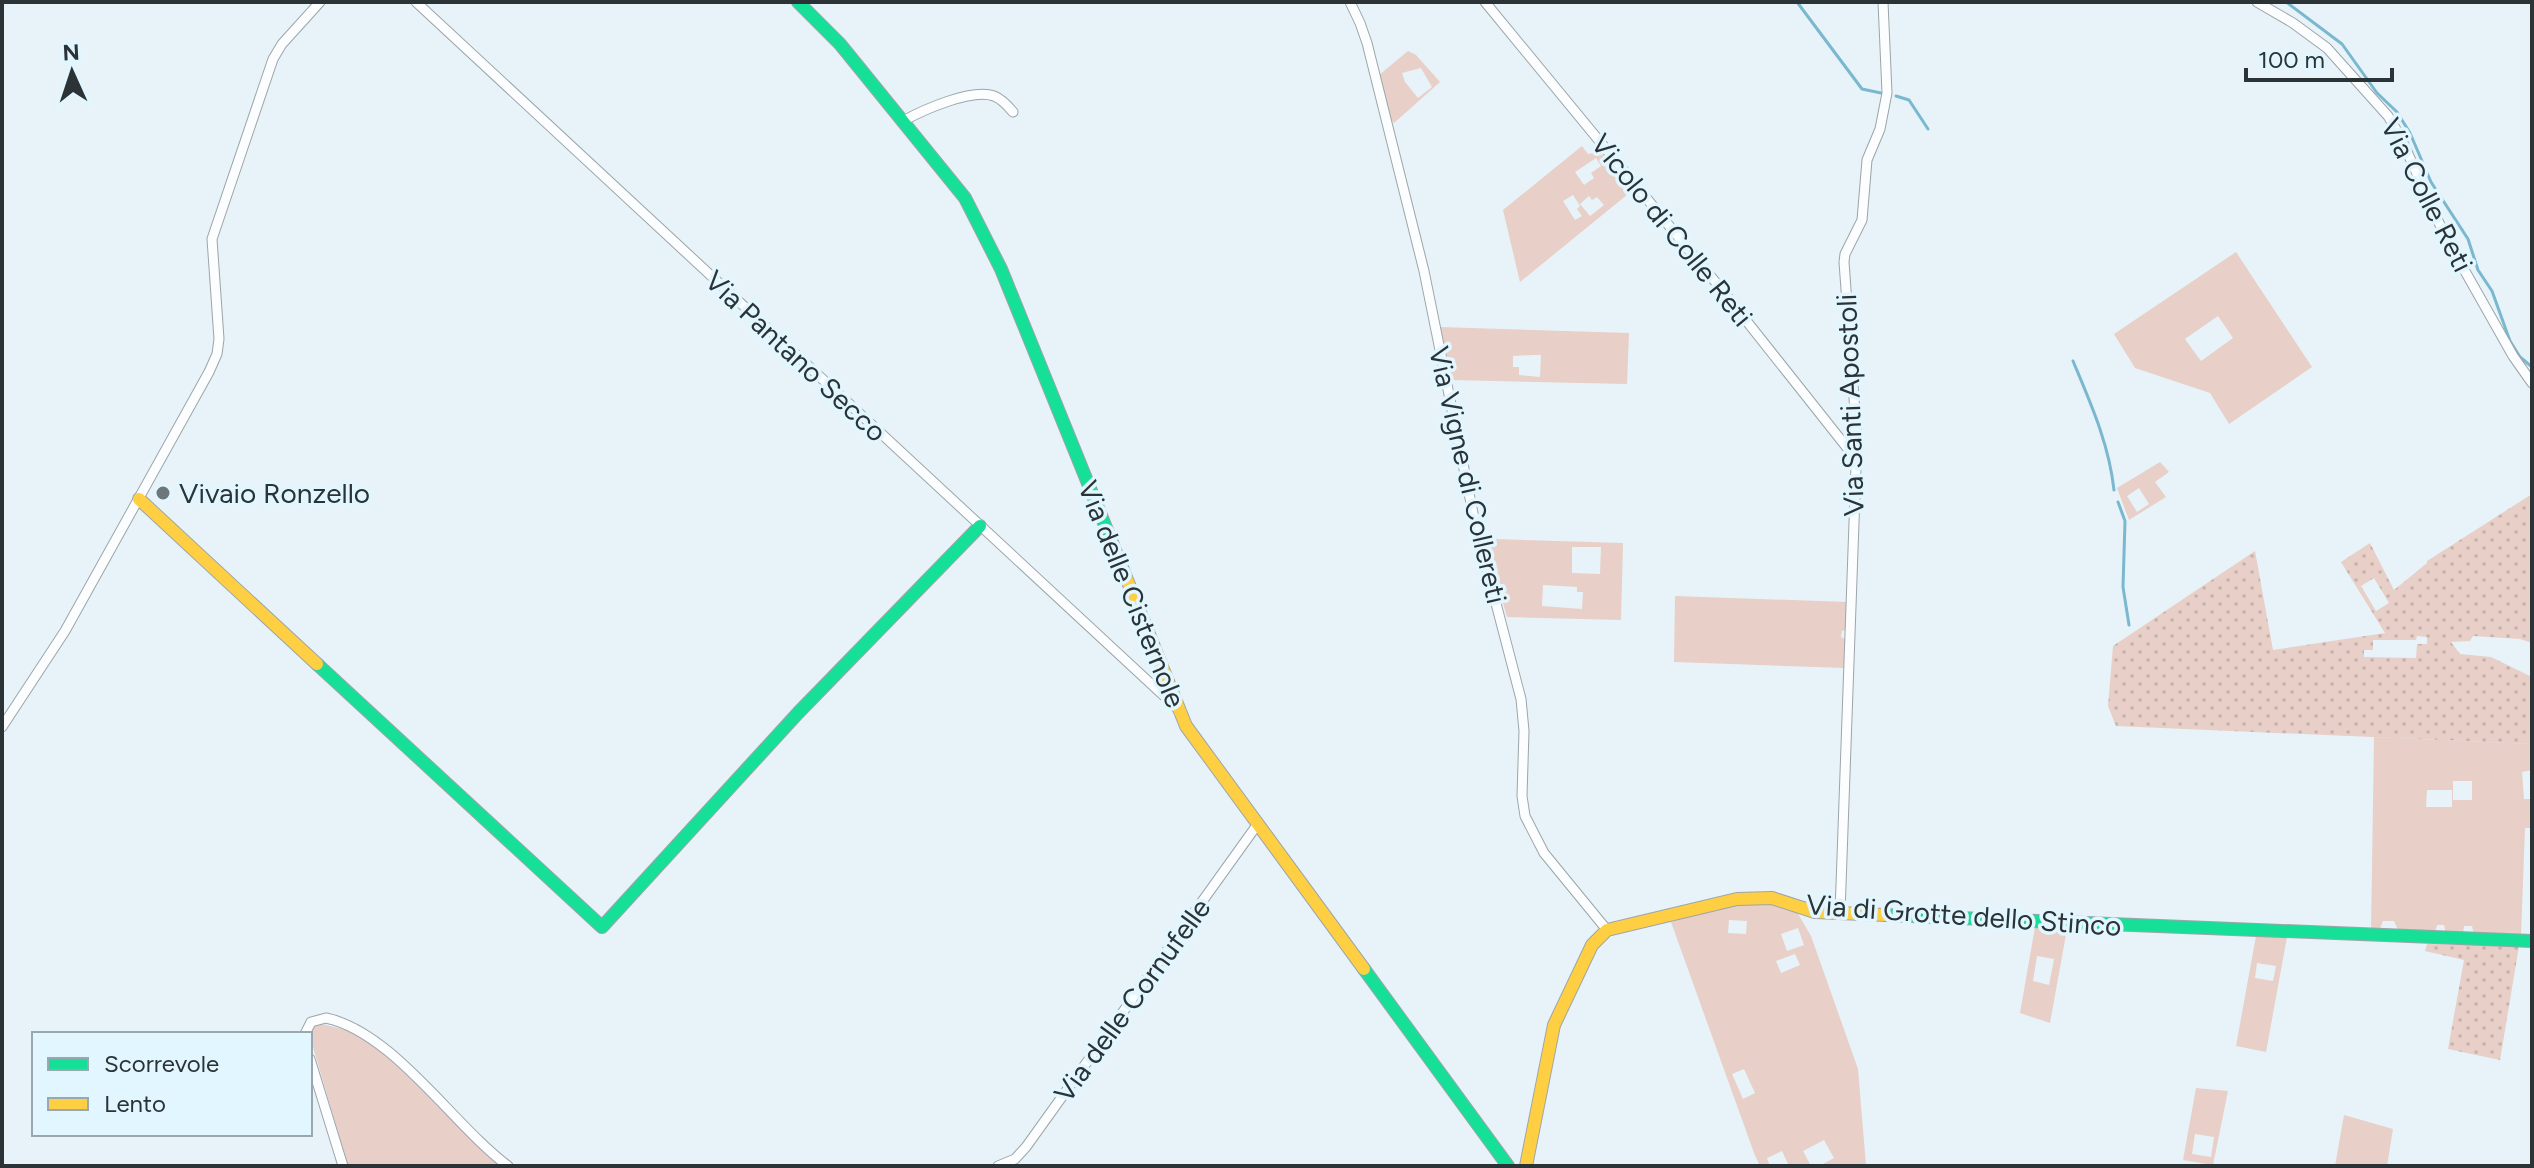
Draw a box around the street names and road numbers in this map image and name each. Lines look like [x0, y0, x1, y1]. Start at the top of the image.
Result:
street label: Via Colle Reti [2374, 112, 2480, 278]
street label: Vicolo di Colle Reti [1584, 127, 1760, 333]
street label: Via Pantano Secco [698, 263, 894, 449]
street label: Via Santi Apostoli [1829, 293, 1871, 517]
street label: Via Vigne di Collereti [1422, 343, 1514, 607]
street label: Via delle Cisternole [1071, 476, 1193, 712]
street label: Via di Grotte dello Stinco [1805, 887, 2123, 943]
street label: Via delle Cornufelle [1047, 891, 1217, 1109]

